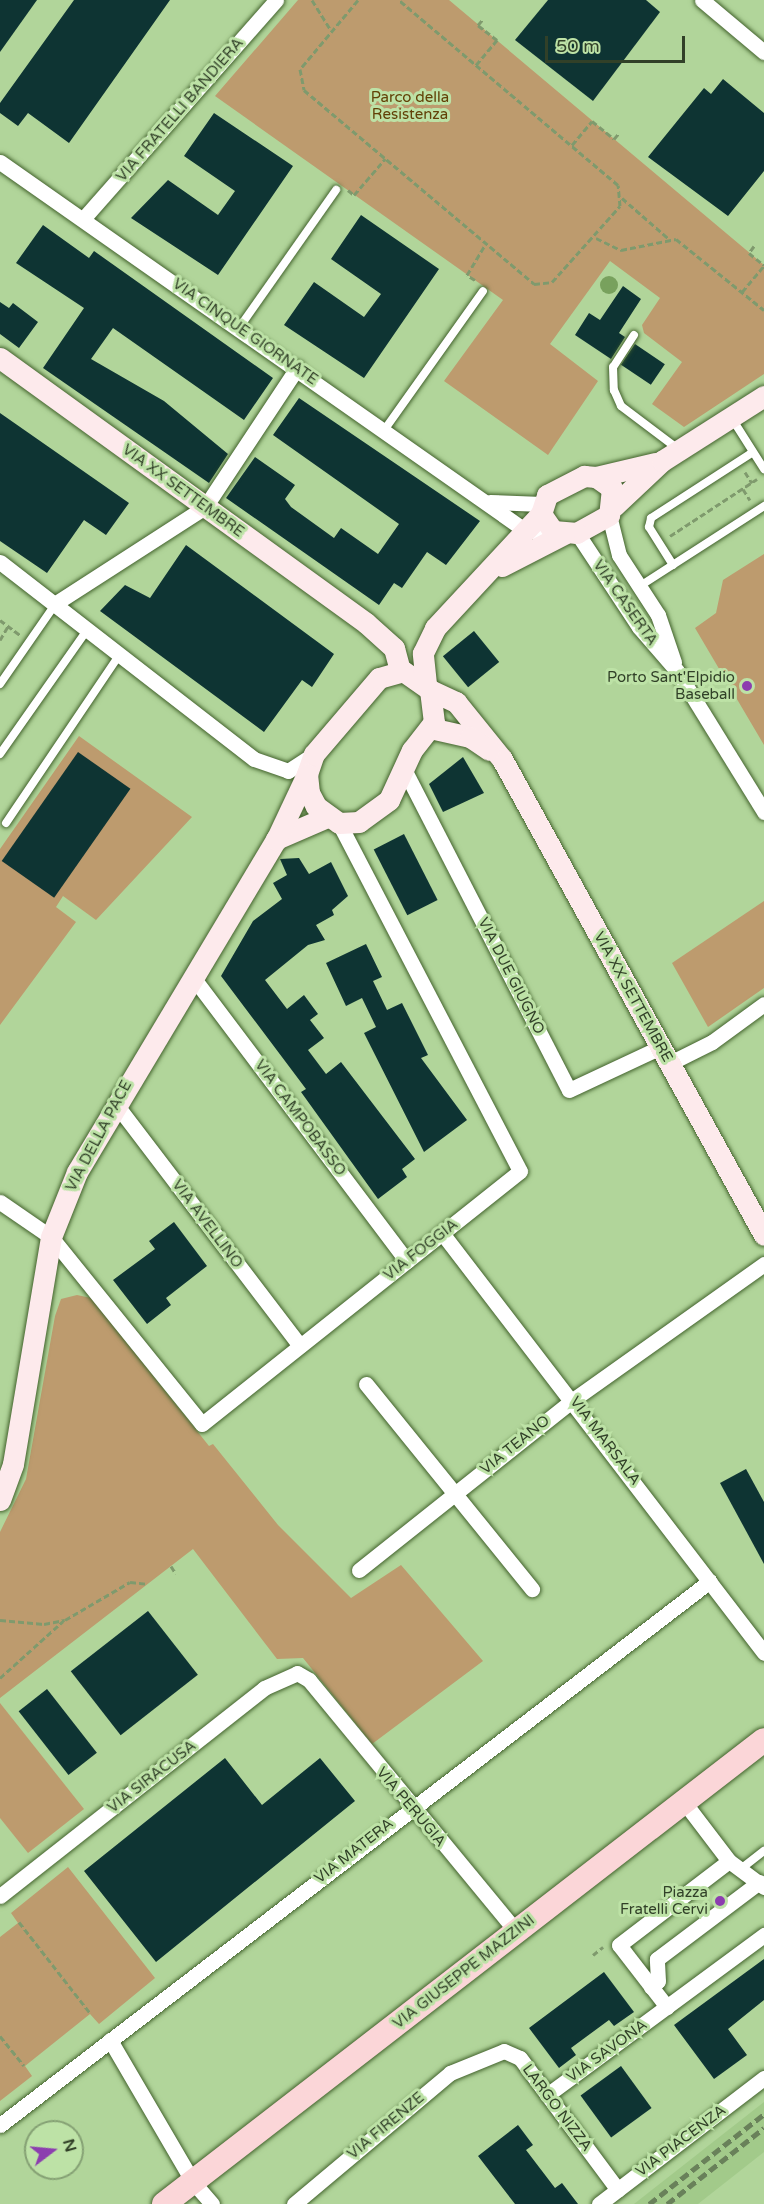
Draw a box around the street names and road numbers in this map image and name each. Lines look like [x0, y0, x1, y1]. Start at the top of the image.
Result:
street label: VIA FRATELLI BANDIERA [113, 34, 247, 186]
street label: VIA CINQUE GIORNATE [169, 275, 321, 389]
street label: VIA XX SETTEMBRE [119, 441, 247, 541]
street label: VIA CASERTA [589, 557, 661, 649]
street label: VIA DUE GIUGNO [474, 915, 548, 1037]
street label: VIA XX SETTEMBRE [590, 929, 676, 1065]
street label: VIA CAMPOBASSO [251, 1057, 349, 1179]
street label: VIA DELLA PACE [62, 1077, 136, 1195]
street label: VIA AVELLINO [168, 1176, 246, 1272]
street label: VIA FOGGIA [380, 1216, 462, 1284]
street label: VIA MARSALA [566, 1393, 644, 1489]
street label: VIA TEANO [477, 1412, 553, 1478]
street label: VIA SIRACUSA [104, 1737, 200, 1817]
street label: VIA PERUGIA [373, 1764, 449, 1850]
street label: VIA MATERA [311, 1815, 397, 1887]
street label: VIA GIUSEPPE MAZZINI [390, 1911, 538, 2033]
street label: VIA SAVONA [563, 2016, 651, 2086]
street label: LARGO NIZZA [518, 2061, 596, 2155]
street label: VIA FIRENZE [344, 2089, 428, 2163]
street label: VIA PIACENZA [632, 2101, 730, 2181]

